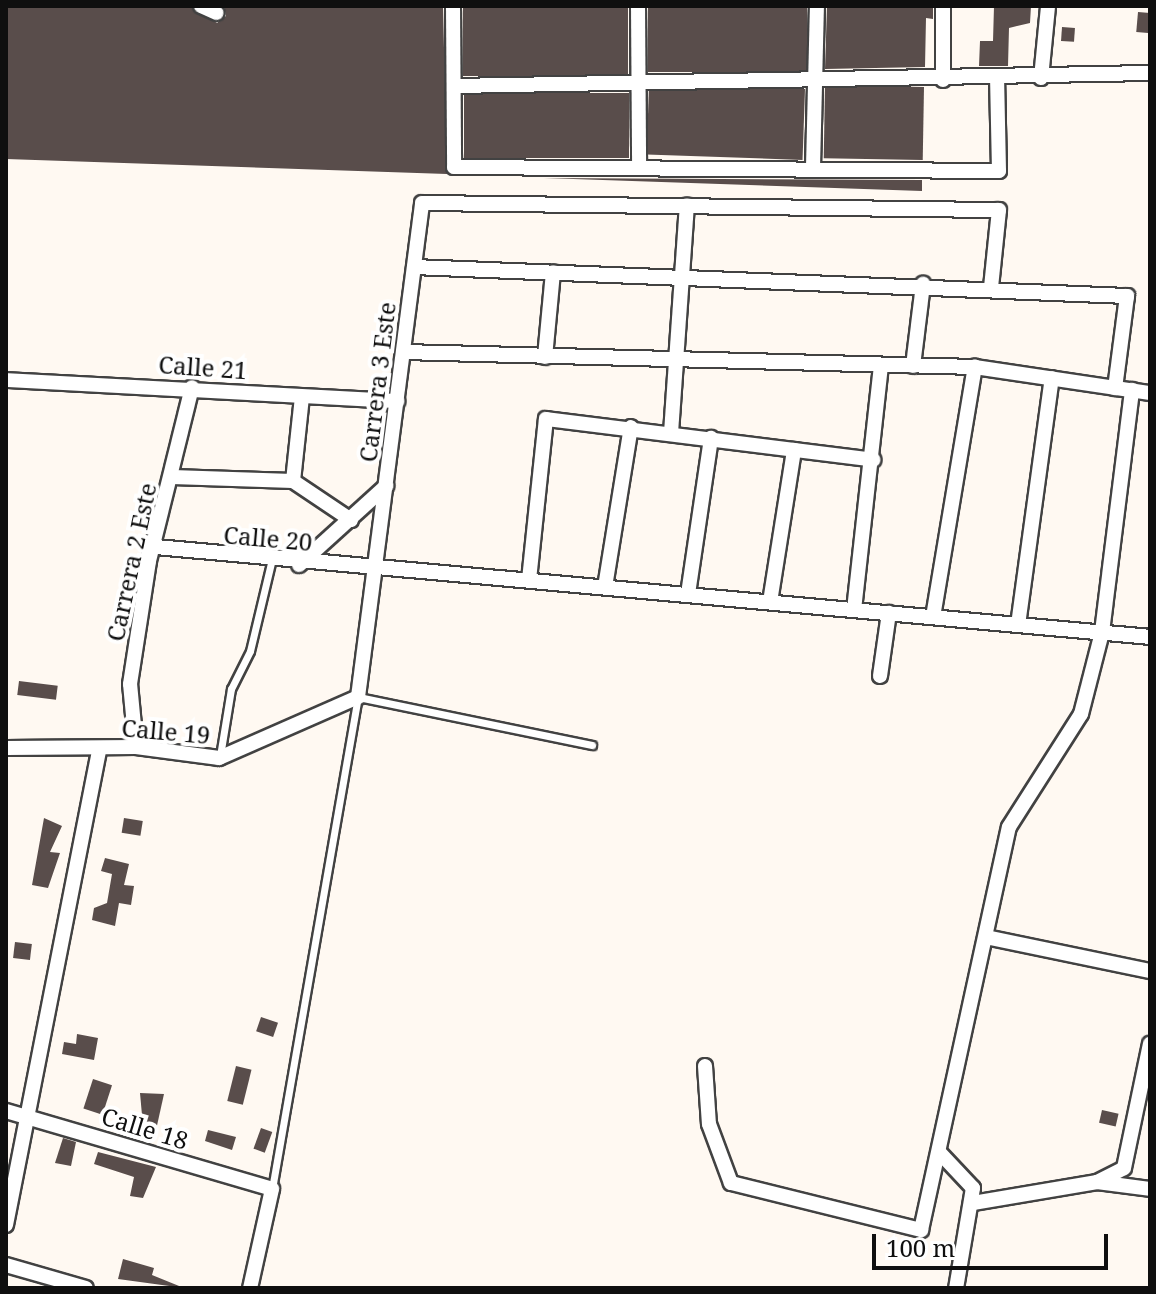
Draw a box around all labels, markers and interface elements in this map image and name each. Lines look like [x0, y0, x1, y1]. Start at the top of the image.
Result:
street label: Carrera 3 Este [353, 300, 401, 464]
street label: Calle 21 [158, 350, 248, 384]
street label: Carrera 2 Este [100, 480, 162, 644]
street label: Calle 20 [222, 520, 314, 556]
street label: Calle 19 [120, 713, 212, 749]
street label: Calle 18 [98, 1101, 192, 1155]
scale bar [876, 1218, 1112, 1268]
text: 100 m [886, 1231, 955, 1264]

